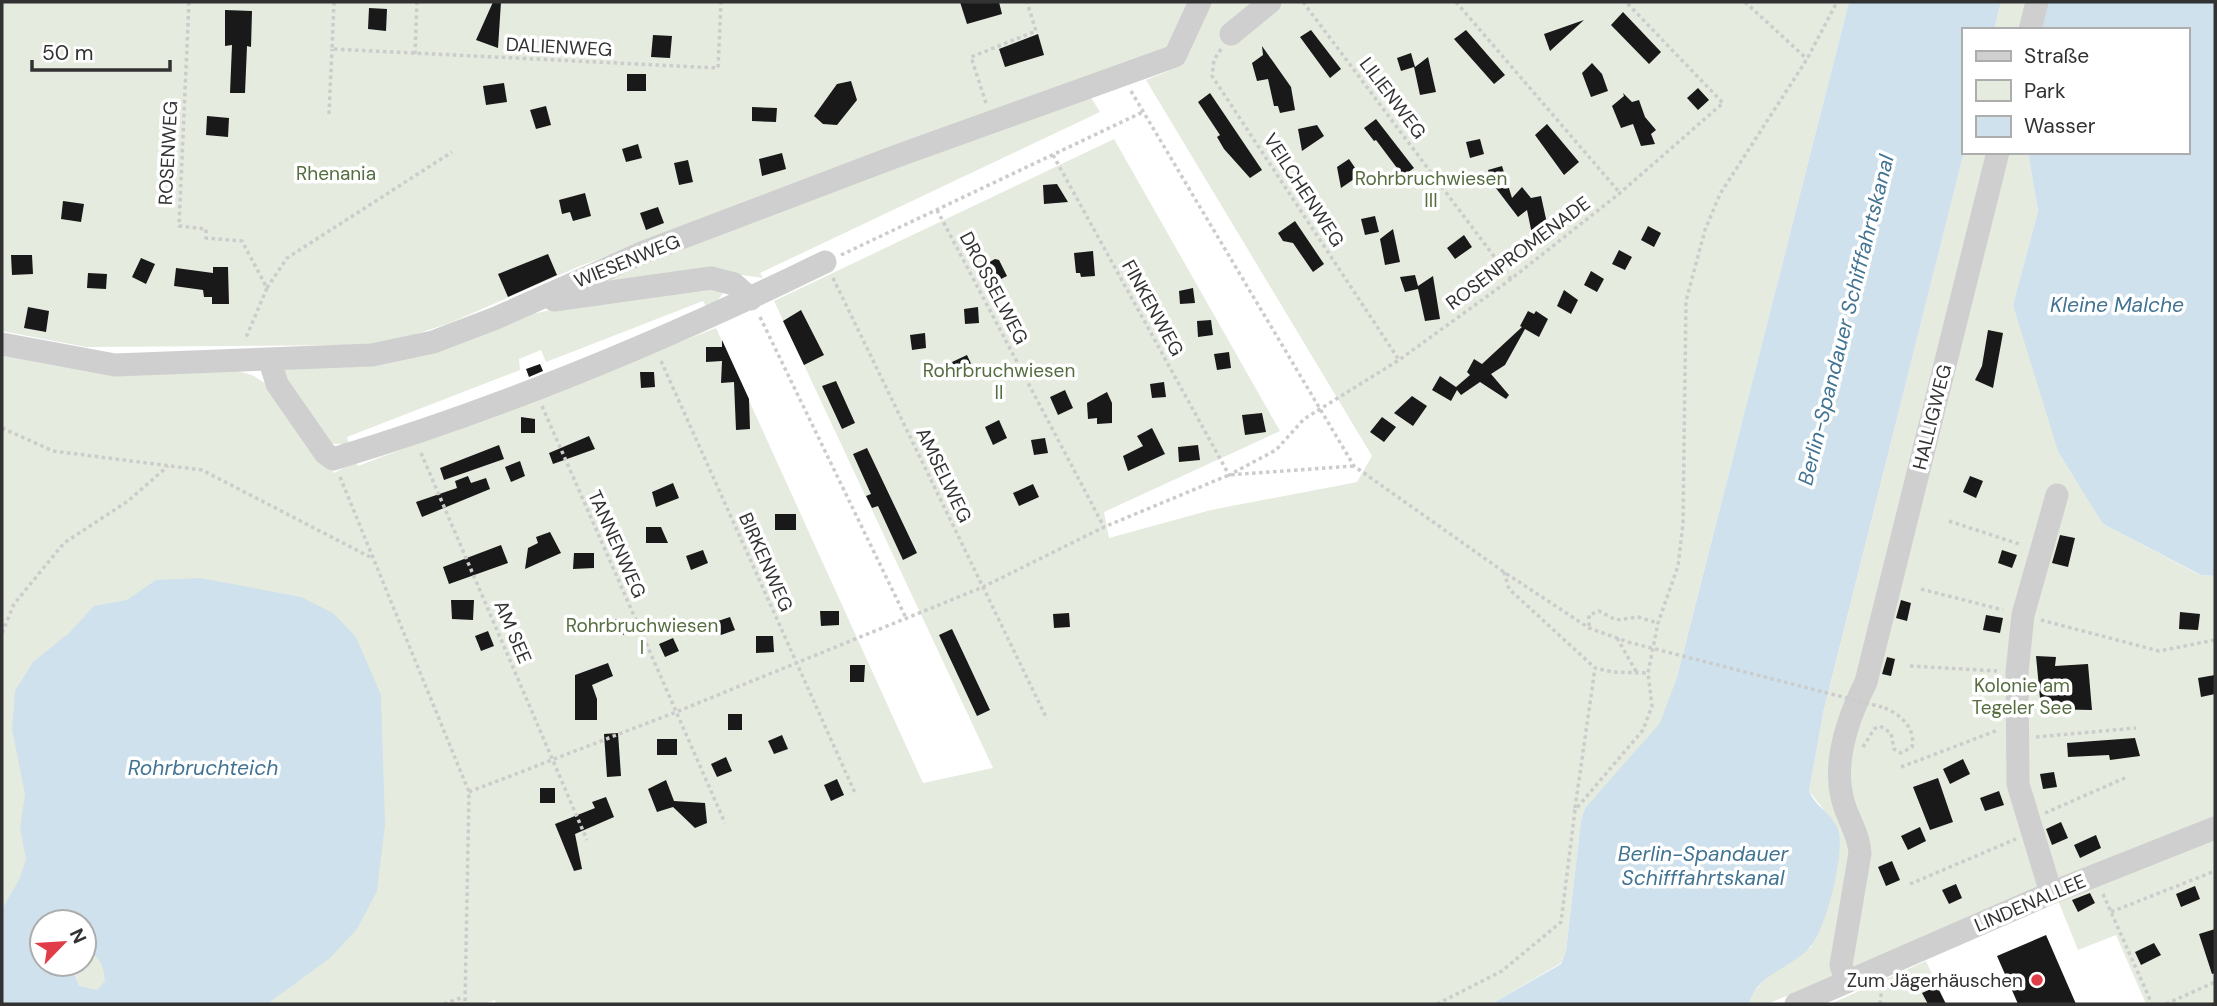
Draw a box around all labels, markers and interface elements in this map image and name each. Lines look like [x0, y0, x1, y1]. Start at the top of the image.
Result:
scale bar [32, 28, 170, 72]
legend [1962, 28, 2189, 154]
street label: DALIENWEG [505, 32, 613, 62]
text: 50 m [42, 39, 93, 67]
text: Straße [2024, 42, 2089, 70]
street label: LILIENWEG [1354, 52, 1432, 144]
text: Park [2024, 77, 2066, 105]
street label: ROSENWEG [153, 100, 183, 206]
text: Wasser [2024, 112, 2096, 140]
street label: VEILCHENWEG [1258, 128, 1350, 252]
water label: Berlin-Spandauer Schifffahrtskanal [1791, 152, 1901, 488]
park label: Rhenania [296, 161, 376, 186]
park label: Rohrbruchwiesen III [1355, 166, 1507, 213]
street label: ROSENPROMENADE [1441, 191, 1595, 315]
street label: DROSSELWEG [954, 227, 1034, 349]
street label: WIESENWEG [570, 228, 684, 294]
street label: FINKENWEG [1116, 255, 1190, 361]
water label: Kleine Malche [2050, 291, 2184, 319]
park label: Rohrbruchwiesen II [923, 358, 1075, 405]
street label: HALLIGWEG [1907, 362, 1957, 472]
street label: AMSELWEG [910, 423, 978, 527]
street label: TANNENWEG [582, 486, 652, 602]
street label: BIRKENWEG [733, 509, 799, 615]
street label: AM SEE [489, 597, 537, 667]
park label: Rohrbruchwiesen I [566, 613, 718, 660]
park label: Kolonie am Tegeler See [1972, 673, 2072, 720]
water label: Rohrbruchteich [128, 754, 278, 782]
water label: Berlin-Spandauer Schifffahrtskanal [1618, 840, 1789, 892]
street label: LINDENALLEE [1971, 868, 2089, 938]
north arrow [28, 908, 98, 978]
text: N [64, 924, 92, 948]
place label: Zum Jägerhäuschen [1847, 968, 2023, 993]
marker: Zum Jägerhäuschen [2029, 972, 2045, 988]

